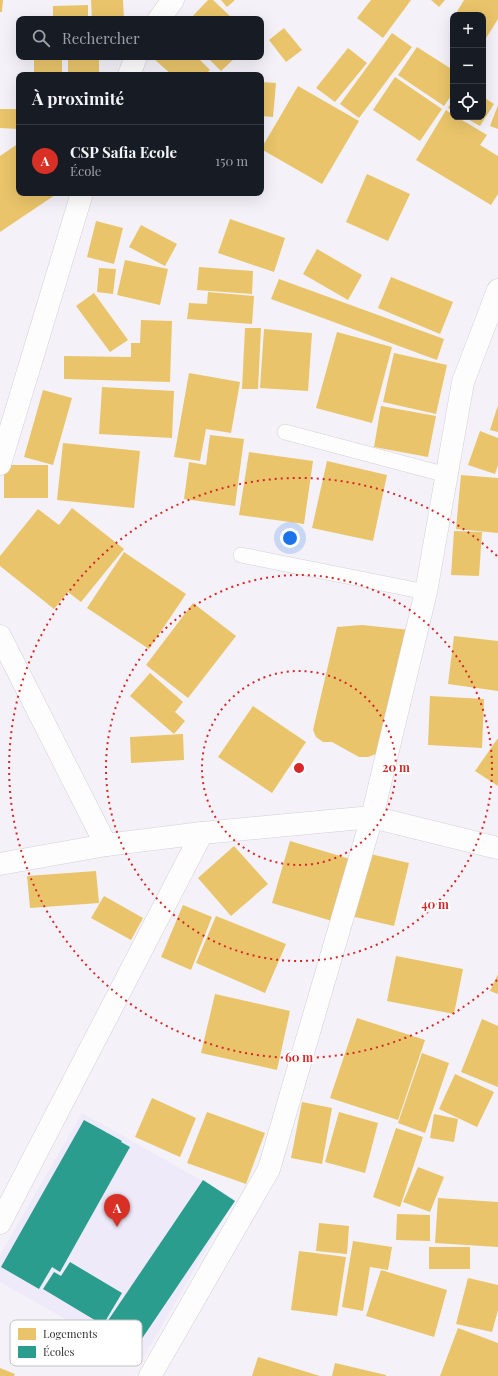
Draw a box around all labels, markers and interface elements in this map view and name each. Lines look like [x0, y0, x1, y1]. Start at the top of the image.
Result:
map controls [450, 12, 486, 120]
button: + [450, 12, 486, 48]
search box [16, 16, 264, 60]
icon: search [30, 27, 52, 49]
text: Rechercher [62, 28, 140, 48]
button: − [450, 48, 486, 84]
button: locate [450, 84, 486, 120]
text: À proximité [32, 87, 124, 109]
text: CSP Safia Ecole [70, 142, 177, 162]
text: A [41, 152, 49, 169]
text: 150 m [215, 152, 248, 169]
text: École [70, 162, 101, 179]
your location [280, 528, 300, 548]
text: 20 m [382, 759, 410, 775]
centre of rings [292, 761, 306, 775]
text: 40 m [421, 896, 449, 912]
text: 60 m [285, 1049, 313, 1065]
pin: A [104, 1194, 130, 1227]
legend [10, 1320, 142, 1366]
text: Logements [43, 1326, 98, 1341]
text: Écoles [43, 1344, 75, 1359]

